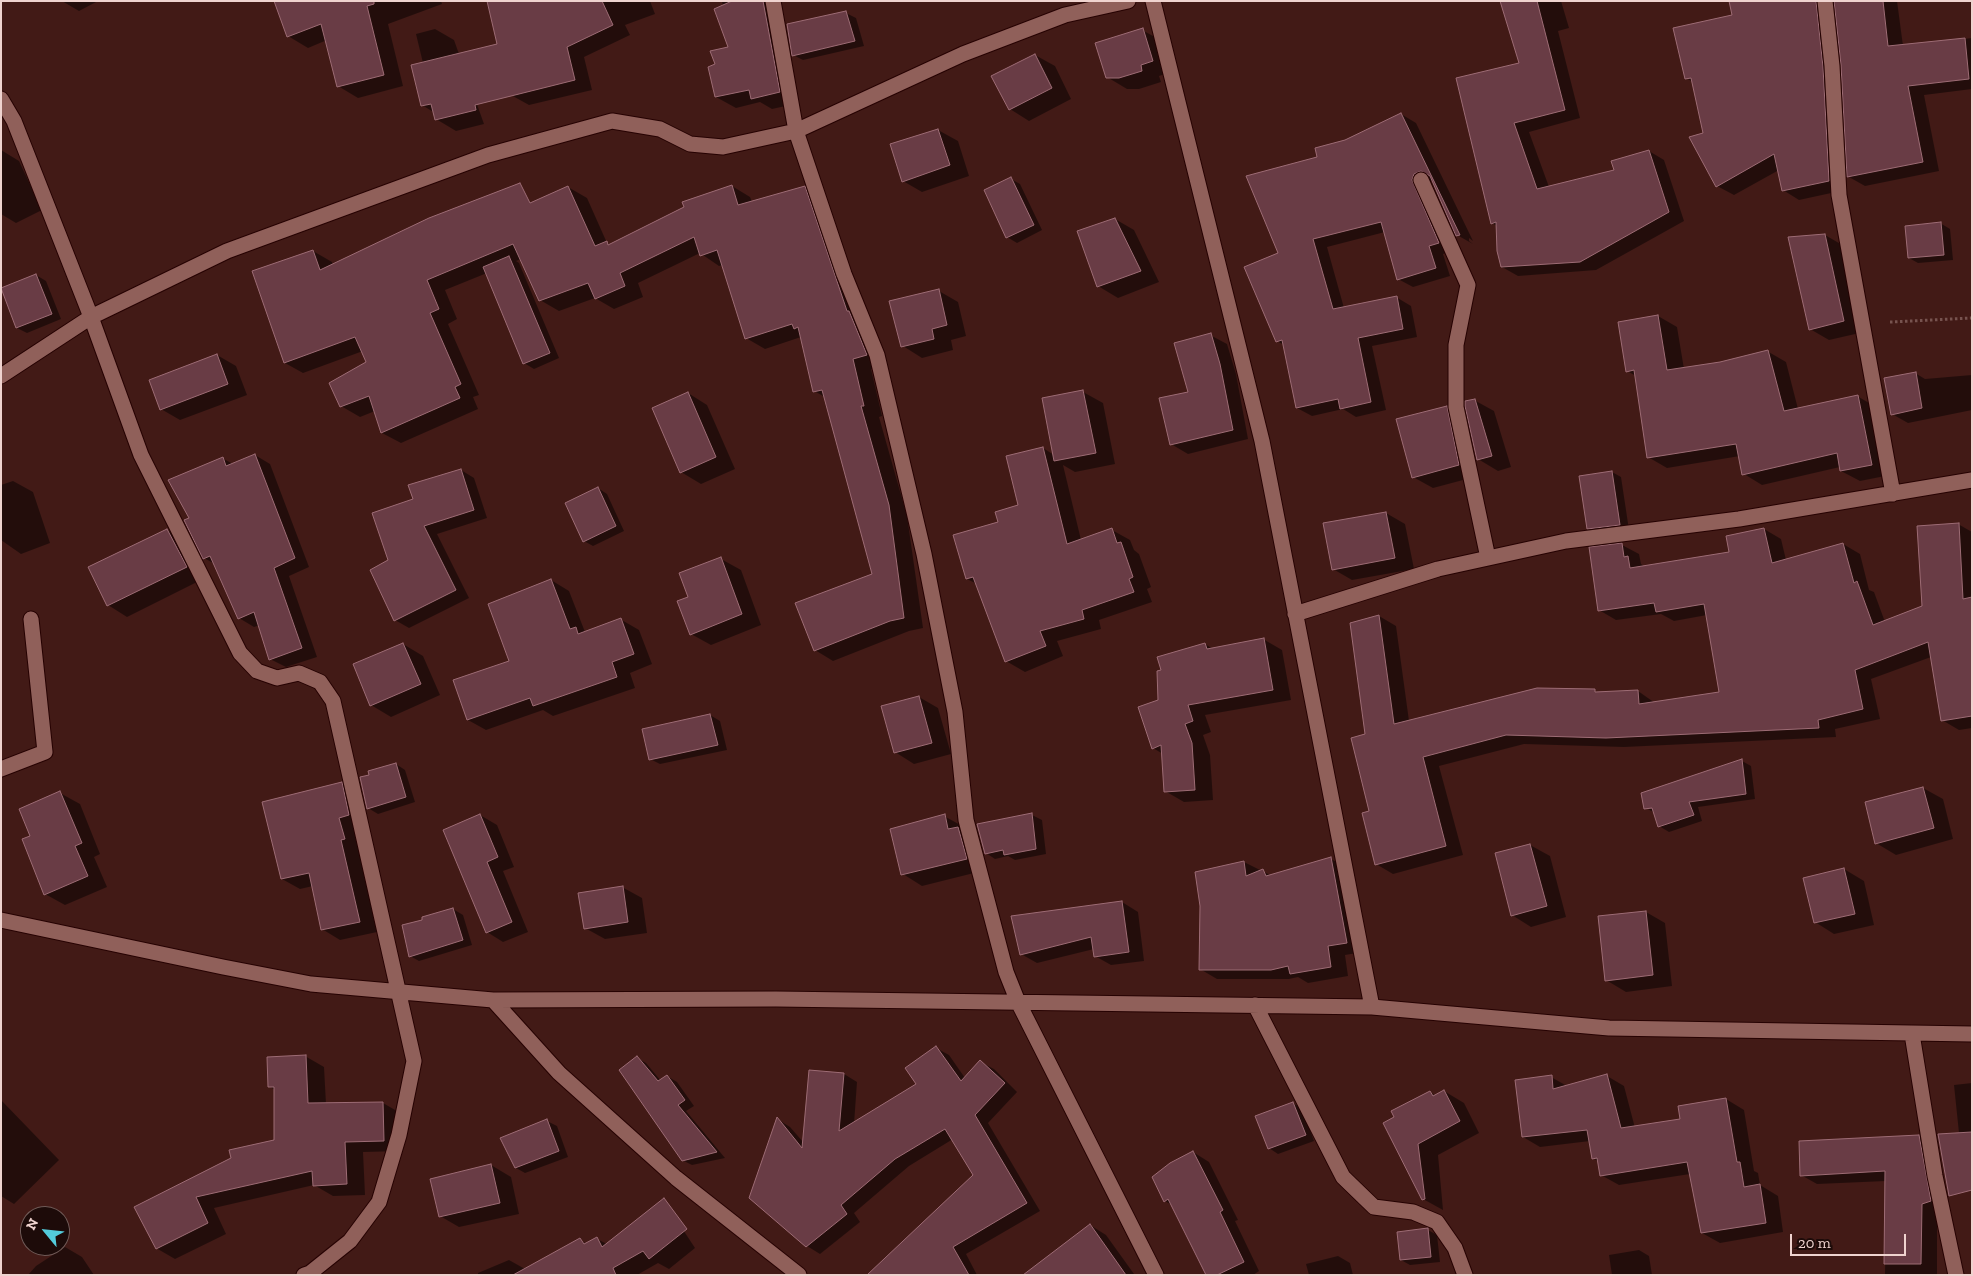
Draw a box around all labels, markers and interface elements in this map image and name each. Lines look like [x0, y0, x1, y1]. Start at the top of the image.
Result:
north arrow [20, 1206, 70, 1256]
text: N [22, 1216, 42, 1233]
scale bar [1793, 1224, 1909, 1256]
text: 20 m [1798, 1234, 1831, 1252]

